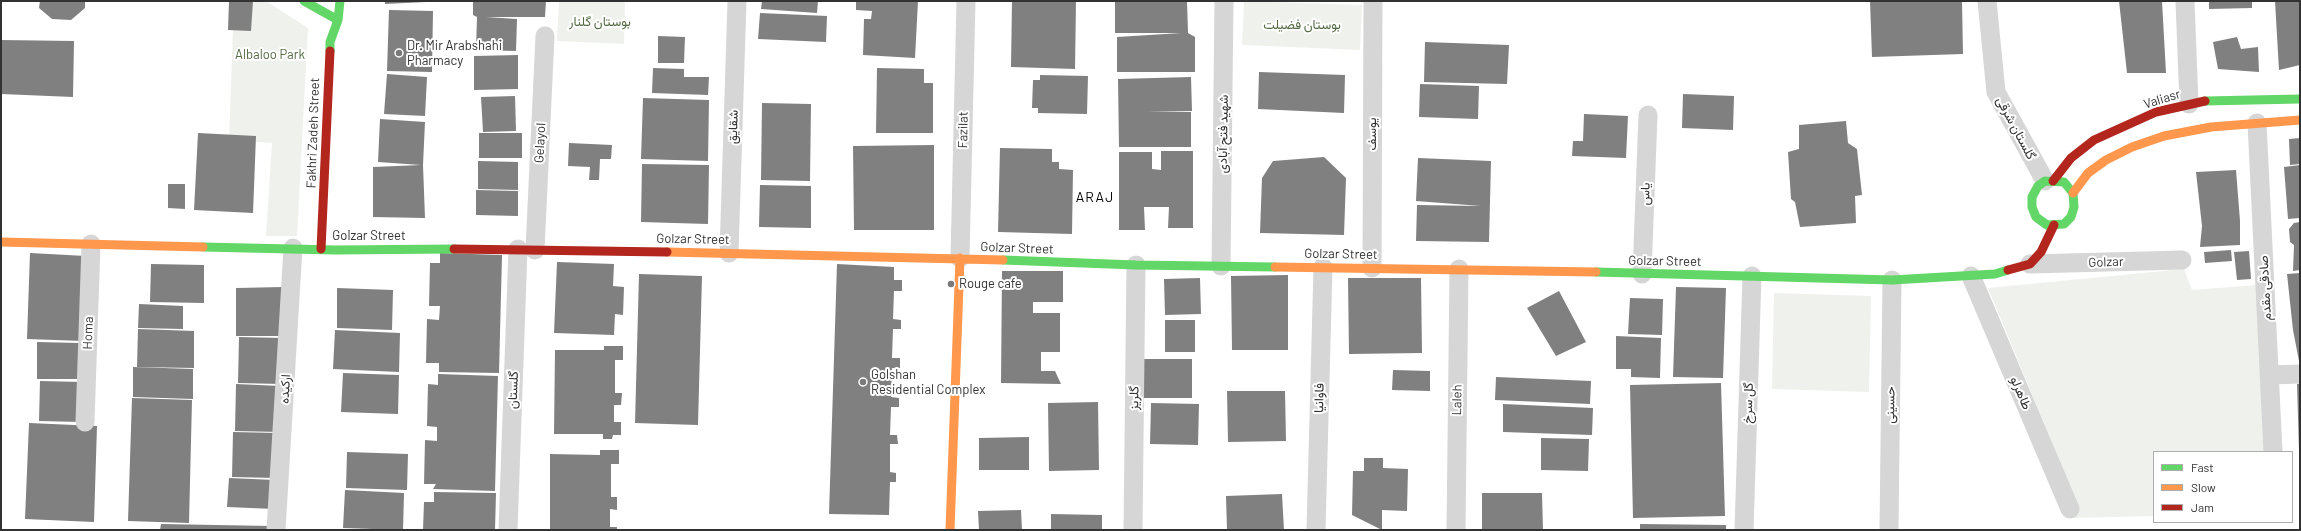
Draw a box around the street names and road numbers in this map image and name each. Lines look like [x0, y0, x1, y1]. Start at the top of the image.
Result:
street label: Fakhri Zadeh Street [303, 77, 323, 189]
street label: Valiasr [2142, 86, 2182, 112]
street label: شهید فتح آبادی [1215, 94, 1231, 174]
street label: گلستان شرقی [1993, 94, 2039, 162]
street label: شقایق [725, 110, 741, 144]
street label: Fazilat [955, 111, 971, 149]
street label: یوسف [1364, 118, 1380, 150]
street label: Gelayol [531, 122, 549, 164]
street label: یاس [1637, 182, 1653, 206]
street label: Golzar Street [332, 228, 406, 244]
street label: Golzar Street [656, 231, 730, 247]
street label: Golzar Street [980, 239, 1054, 257]
street label: Golzar Street [1304, 246, 1378, 262]
street label: Golzar Street [1628, 253, 1702, 269]
street label: Golzar [2088, 254, 2124, 270]
street label: صادقی مقدم [2255, 255, 2275, 321]
street label: Homa [80, 316, 96, 350]
street label: گلستان [505, 371, 521, 409]
street label: ارکیده [276, 374, 294, 404]
street label: طاهرلو [2007, 374, 2035, 412]
street label: گل سرخ [1739, 382, 1757, 424]
street label: فاوانیا [1311, 383, 1327, 413]
street label: Laleh [1449, 384, 1465, 416]
street label: گلریز [1126, 386, 1142, 410]
street label: حسینی [1882, 386, 1898, 424]

